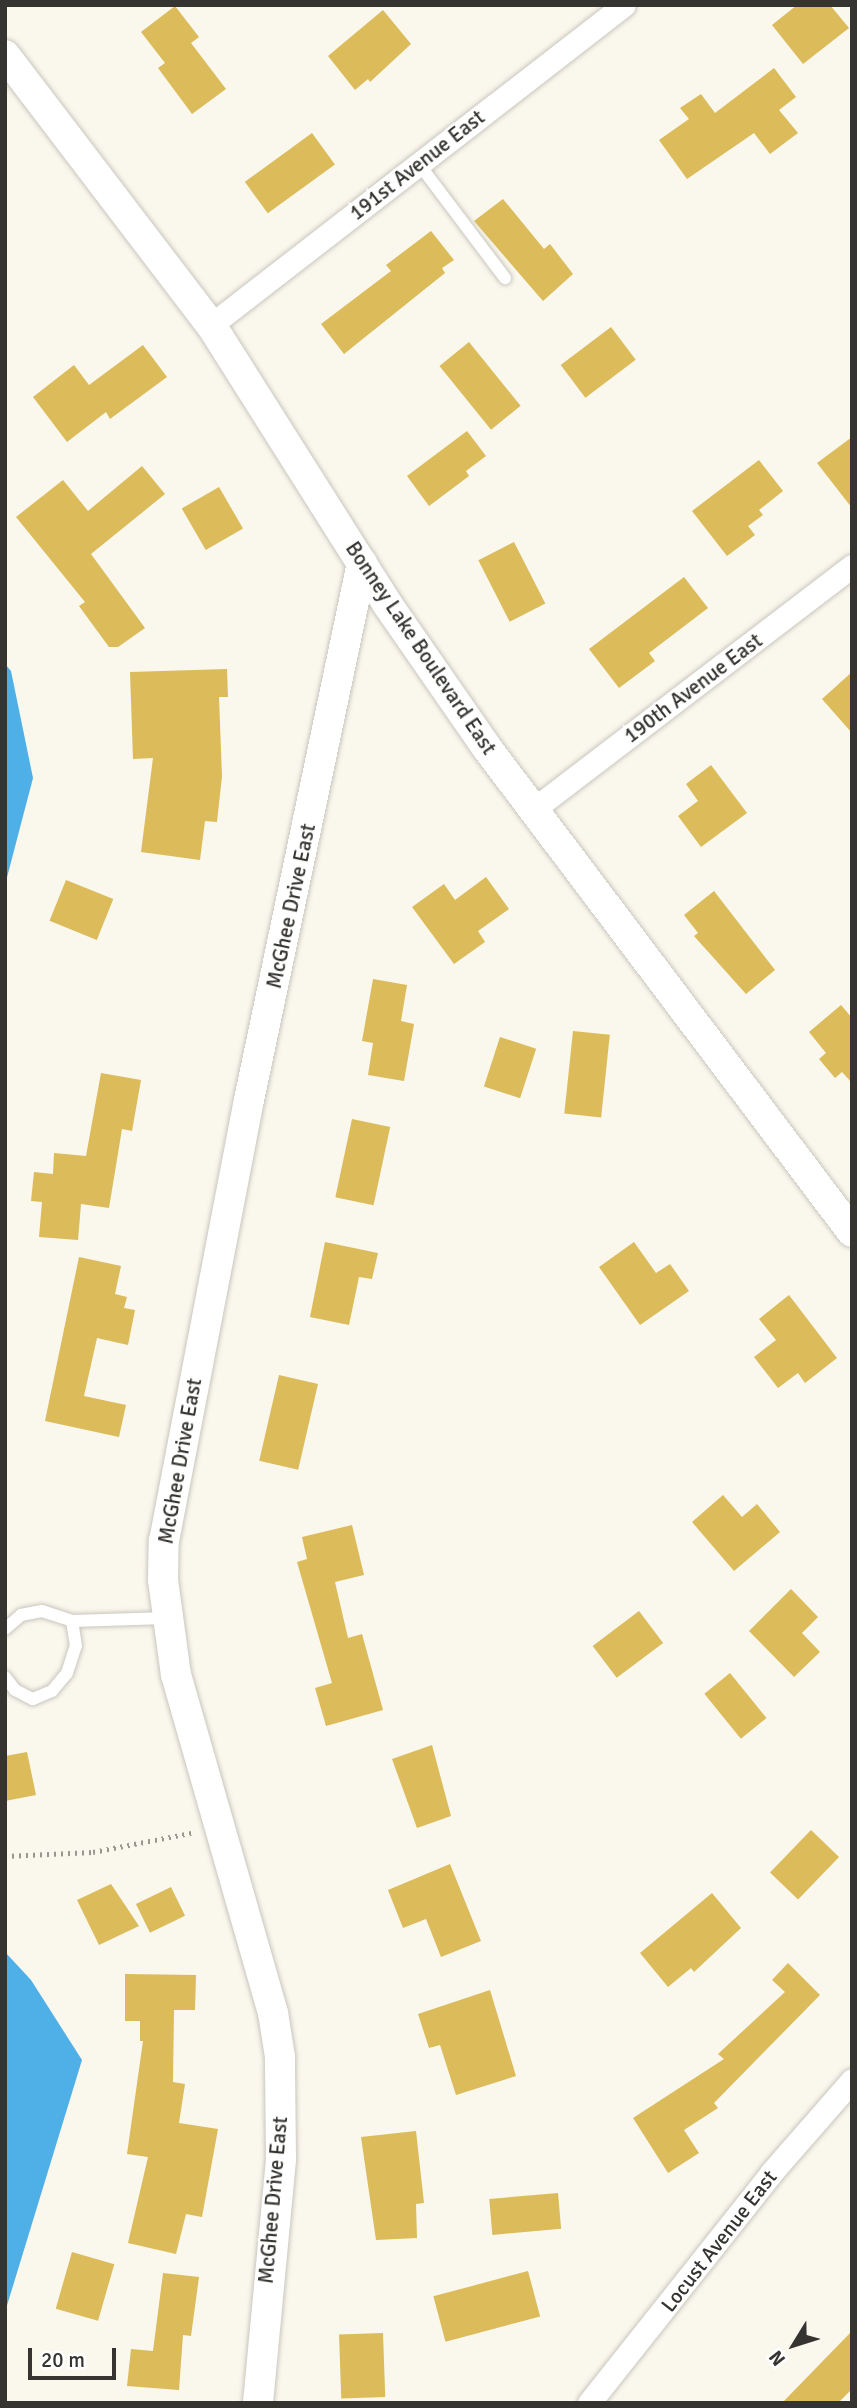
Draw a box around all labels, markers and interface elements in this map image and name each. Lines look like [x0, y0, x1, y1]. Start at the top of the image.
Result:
street label: 191st Avenue East [344, 104, 490, 226]
street label: Bonney Lake Boulevard East [340, 537, 502, 759]
street label: 190th Avenue East [619, 628, 767, 748]
street label: McGhee Drive East [261, 821, 321, 991]
street label: McGhee Drive East [153, 1376, 207, 1546]
street label: McGhee Drive East [253, 2115, 293, 2285]
street label: Locust Avenue East [656, 2165, 782, 2317]
north arrow [759, 2310, 829, 2380]
scale bar [32, 2334, 119, 2378]
text: N [764, 2345, 791, 2371]
text: 20 m [41, 2347, 85, 2373]

